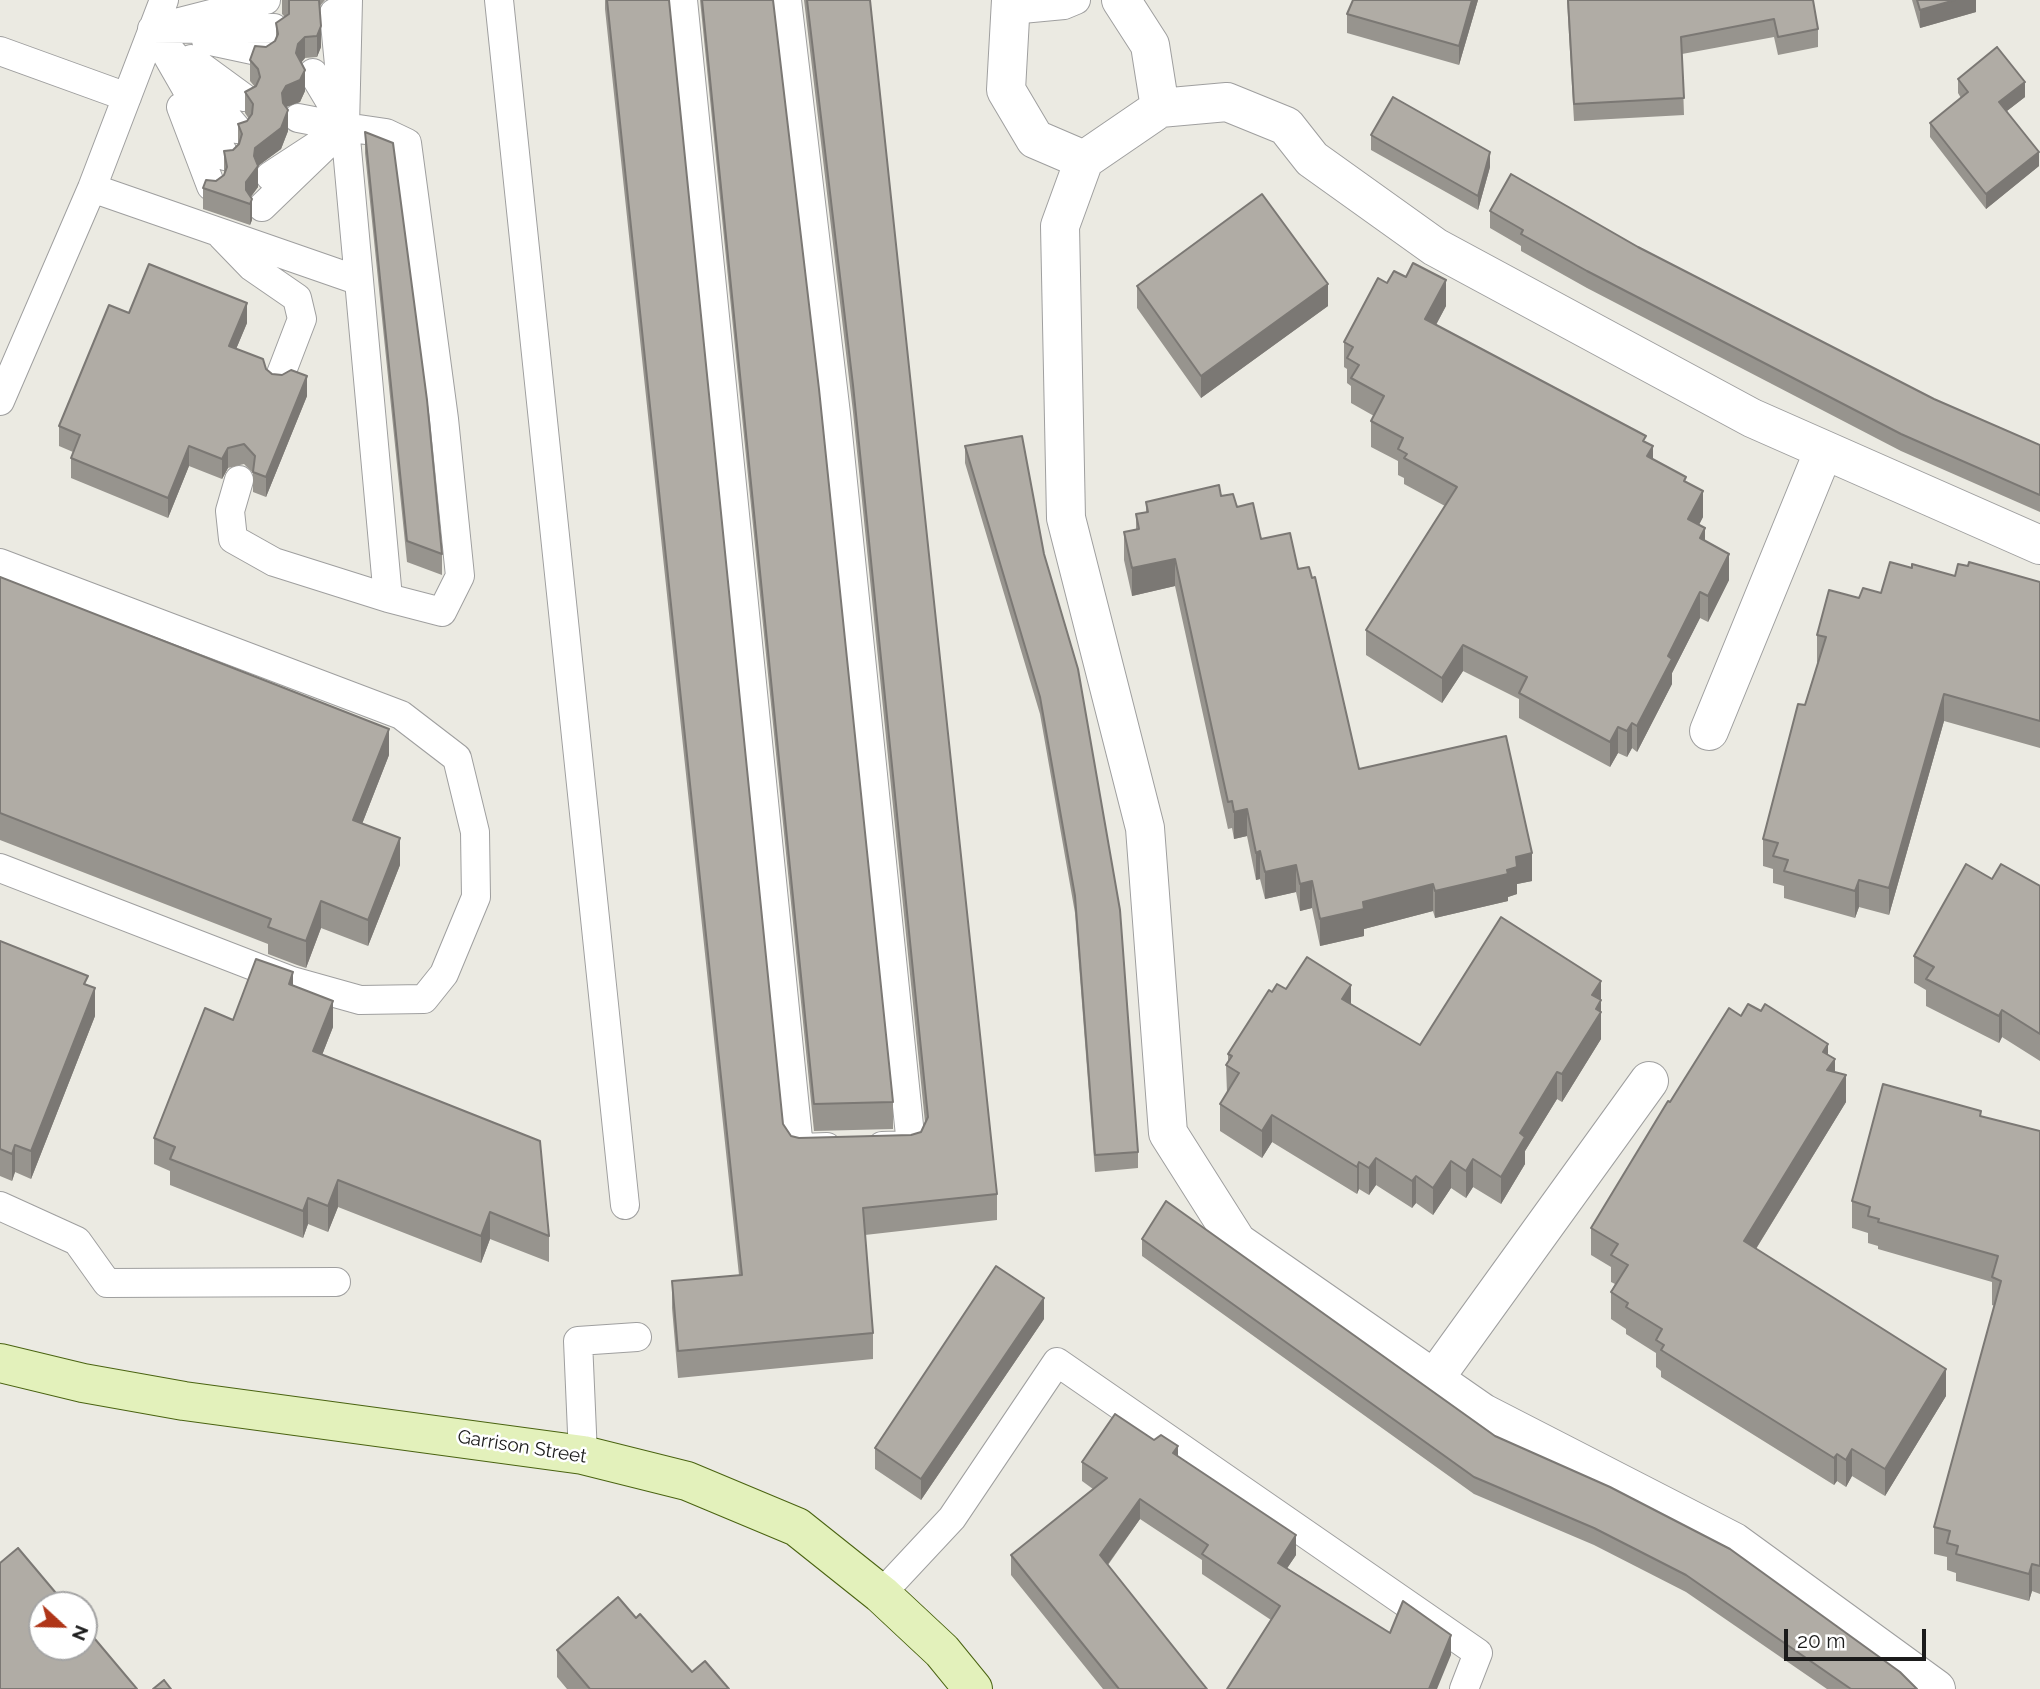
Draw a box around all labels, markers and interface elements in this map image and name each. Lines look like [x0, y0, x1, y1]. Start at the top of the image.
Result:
street label: Garrison Street [456, 1426, 588, 1468]
north arrow [28, 1591, 98, 1661]
scale bar [1788, 1616, 1930, 1660]
text: N [68, 1622, 94, 1644]
text: 20 m [1797, 1628, 1845, 1653]

